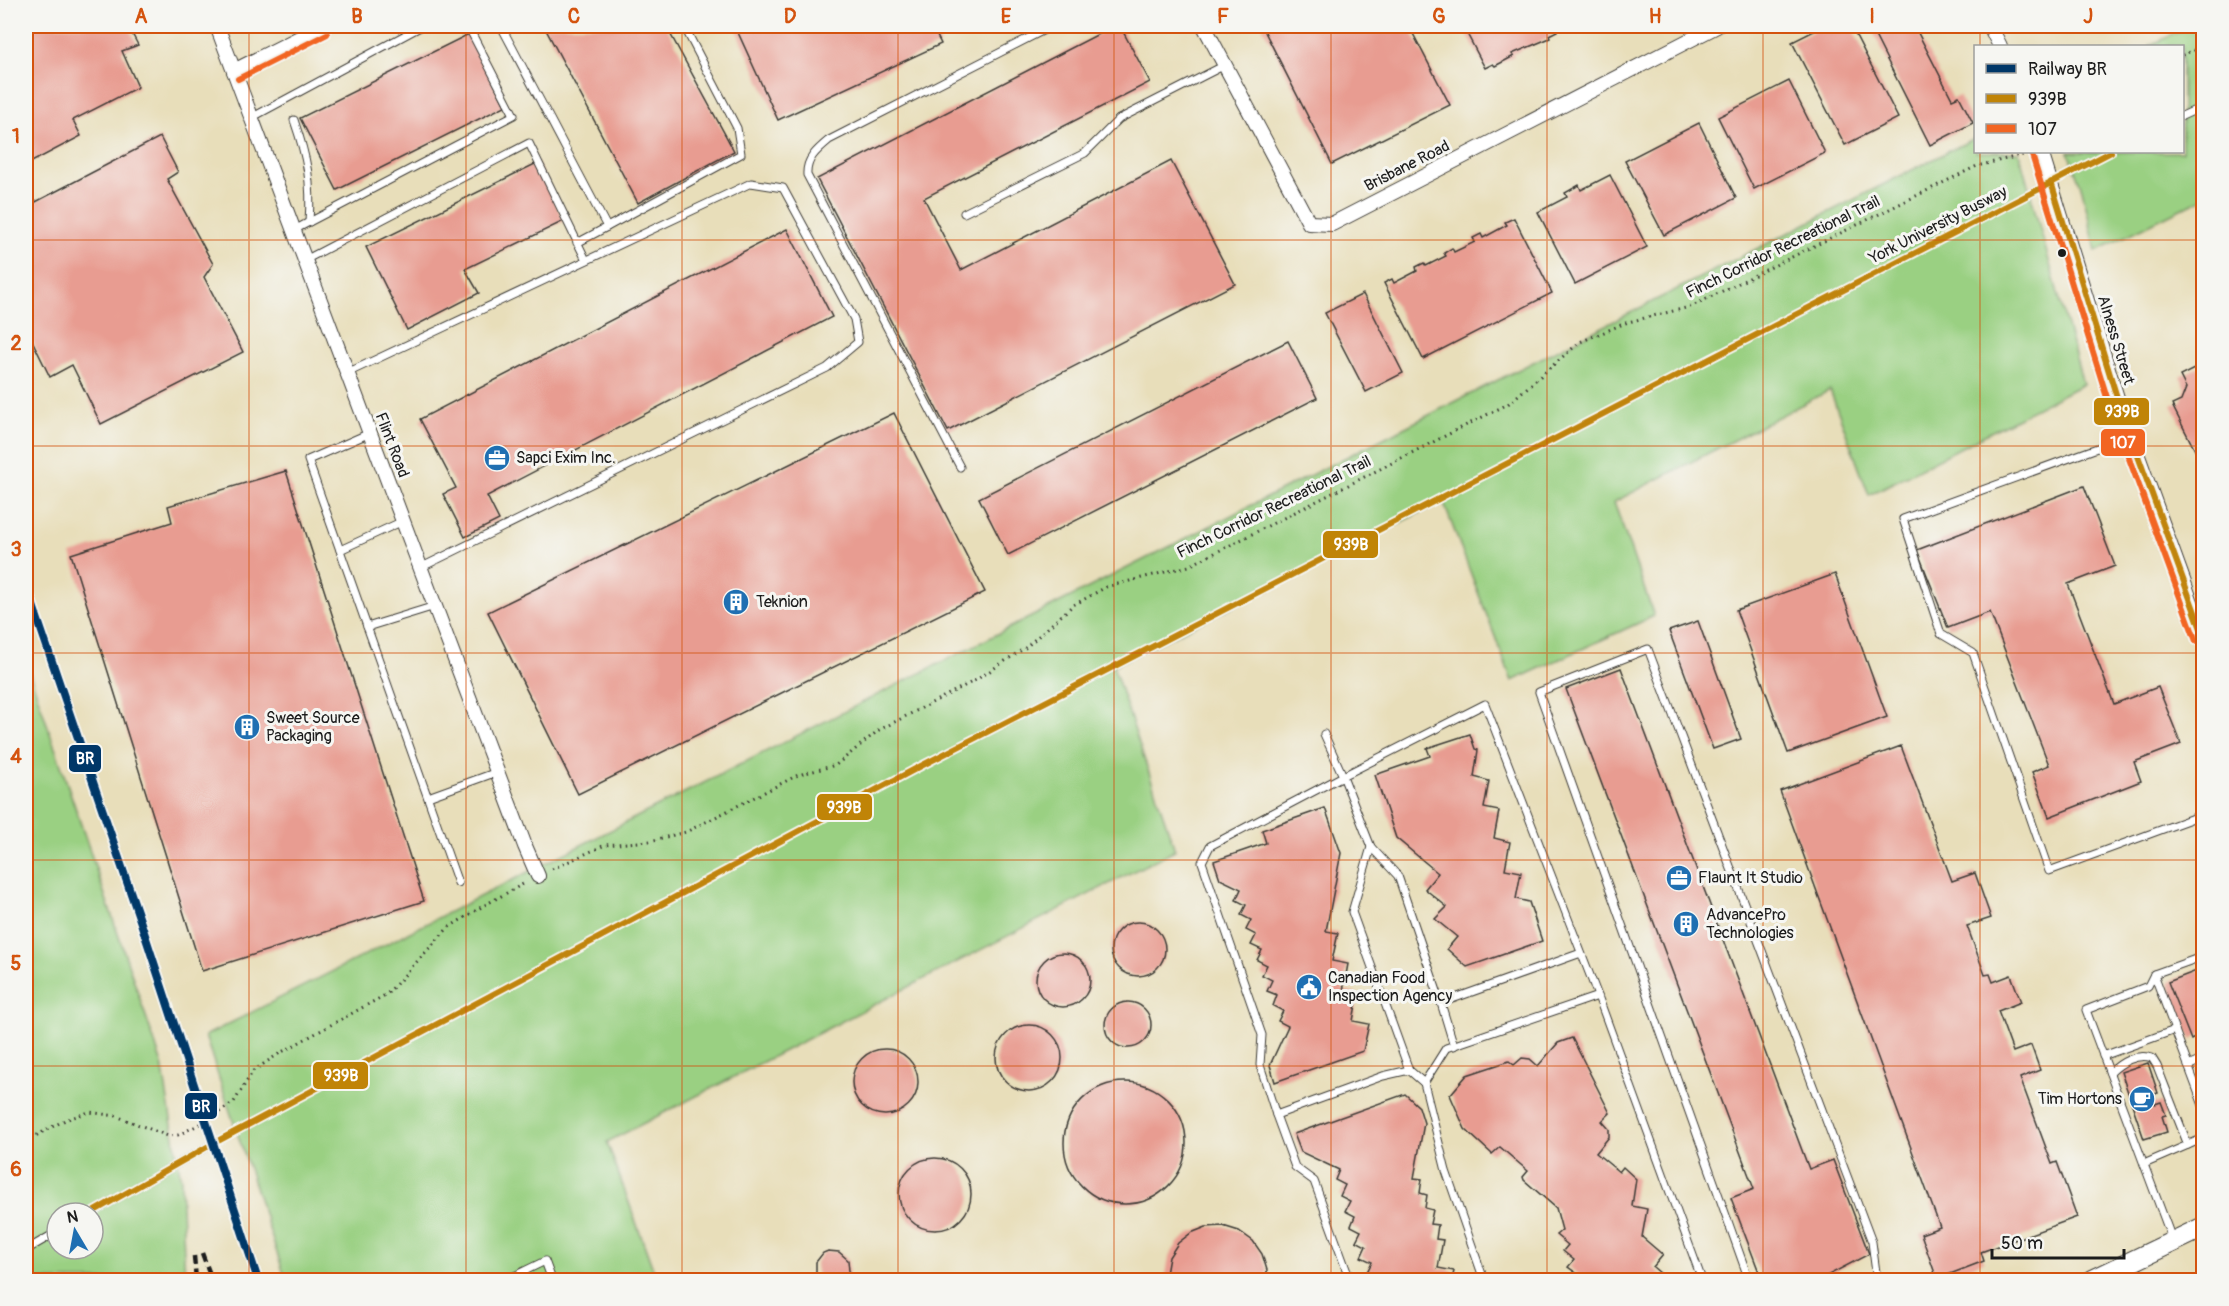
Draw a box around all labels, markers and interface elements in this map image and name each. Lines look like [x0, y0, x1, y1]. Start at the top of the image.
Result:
text: A [135, 4, 148, 29]
text: B [351, 4, 363, 29]
text: C [568, 4, 580, 29]
text: D [784, 4, 797, 29]
text: E [1001, 4, 1012, 29]
text: F [1217, 4, 1229, 29]
text: G [1432, 4, 1446, 29]
text: H [1649, 4, 1662, 29]
text: I [1869, 4, 1875, 29]
text: J [2083, 4, 2093, 29]
legend [1974, 45, 2184, 153]
text: Railway BR [2028, 58, 2107, 81]
text: 939B [2028, 88, 2067, 111]
text: 107 [2028, 118, 2057, 141]
text: 1 [12, 124, 20, 149]
street label: Brisbane Road [1361, 136, 1453, 196]
street label: York University Busway [1865, 181, 2010, 269]
street label: Finch Corridor Recreational Trail [1683, 191, 1883, 303]
unlabelled marker [2056, 247, 2068, 259]
street label: Alness Street [2093, 293, 2139, 388]
text: 2 [10, 331, 22, 356]
line badge: 939B [2093, 397, 2150, 426]
text: 939B [2105, 402, 2139, 422]
street label: Flint Road [370, 410, 414, 480]
line badge: 107 [2100, 428, 2146, 457]
text: 107 [2110, 433, 2136, 453]
office icon: Sapci Exim Inc. [482, 443, 512, 473]
place label: Sapci Exim Inc. [516, 448, 616, 468]
street label: Finch Corridor Recreational Trail [1174, 451, 1374, 563]
line badge: 939B [1322, 530, 1379, 559]
text: 939B [1334, 535, 1368, 555]
text: 3 [10, 537, 22, 562]
building icon: Teknion [721, 587, 751, 617]
place label: Teknion [756, 592, 808, 612]
place label: Sweet Source Packaging [266, 708, 360, 746]
building icon: Sweet Source Packaging [232, 712, 262, 742]
text: 4 [10, 744, 22, 769]
line badge: BR [68, 744, 102, 773]
text: BR [76, 749, 95, 769]
line badge: 939B [816, 793, 873, 821]
text: 939B [827, 798, 861, 818]
office icon: Flaunt It Studio [1664, 863, 1694, 893]
place label: Flaunt It Studio [1698, 868, 1803, 888]
place label: AdvancePro Technologies [1706, 905, 1794, 943]
building icon: AdvancePro Technologies [1671, 909, 1701, 939]
text: 5 [11, 951, 22, 976]
place label: Canadian Food Inspection Agency [1328, 968, 1452, 1006]
public building icon: Canadian Food Inspection Agency [1294, 972, 1324, 1002]
line badge: 939B [312, 1061, 369, 1090]
text: 939B [324, 1066, 358, 1086]
cafe icon: Tim Hortons [2127, 1084, 2157, 1114]
place label: Tim Hortons [2038, 1089, 2122, 1109]
line badge: BR [184, 1092, 218, 1120]
text: BR [192, 1097, 211, 1117]
text: 6 [10, 1157, 22, 1182]
north arrow [45, 1201, 105, 1261]
text: N [66, 1206, 80, 1228]
scale bar [1992, 1222, 2124, 1260]
text: 50 m [2001, 1232, 2043, 1255]

